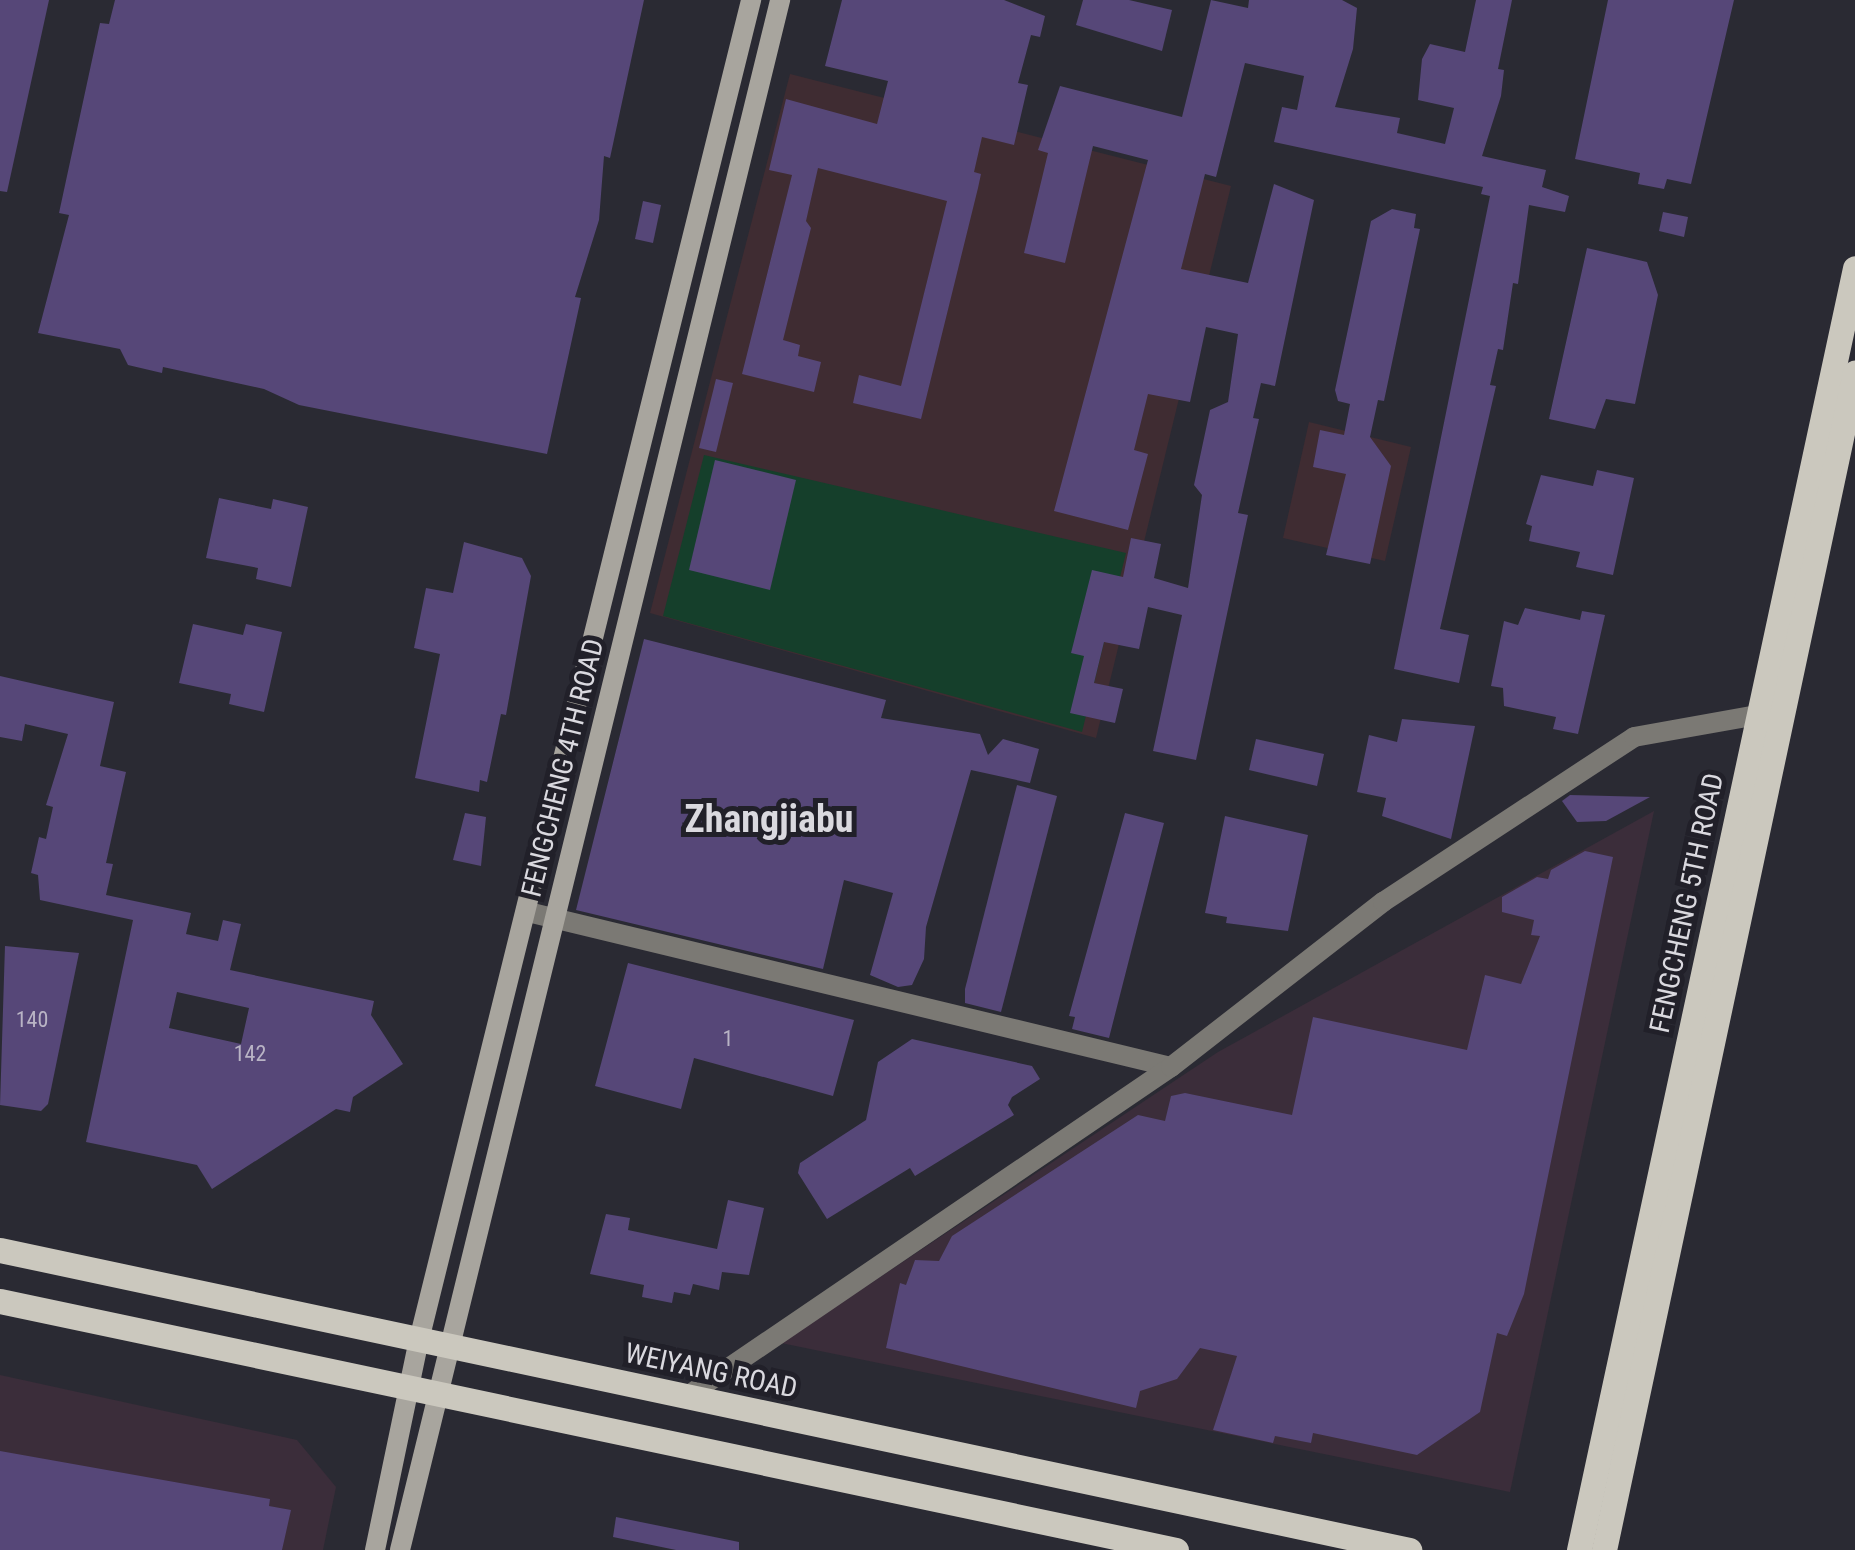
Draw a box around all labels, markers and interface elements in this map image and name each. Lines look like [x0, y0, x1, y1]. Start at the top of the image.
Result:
street label: FENGCHENG 4TH ROAD [515, 636, 611, 900]
street label: FENGCHENG 5TH ROAD [1643, 770, 1731, 1036]
district label: Zhangjiabu [685, 797, 853, 843]
house number: 140 [16, 1007, 48, 1033]
house number: 1 [723, 1026, 733, 1052]
house number: 142 [234, 1041, 266, 1067]
street label: WEIYANG ROAD [622, 1336, 800, 1406]

